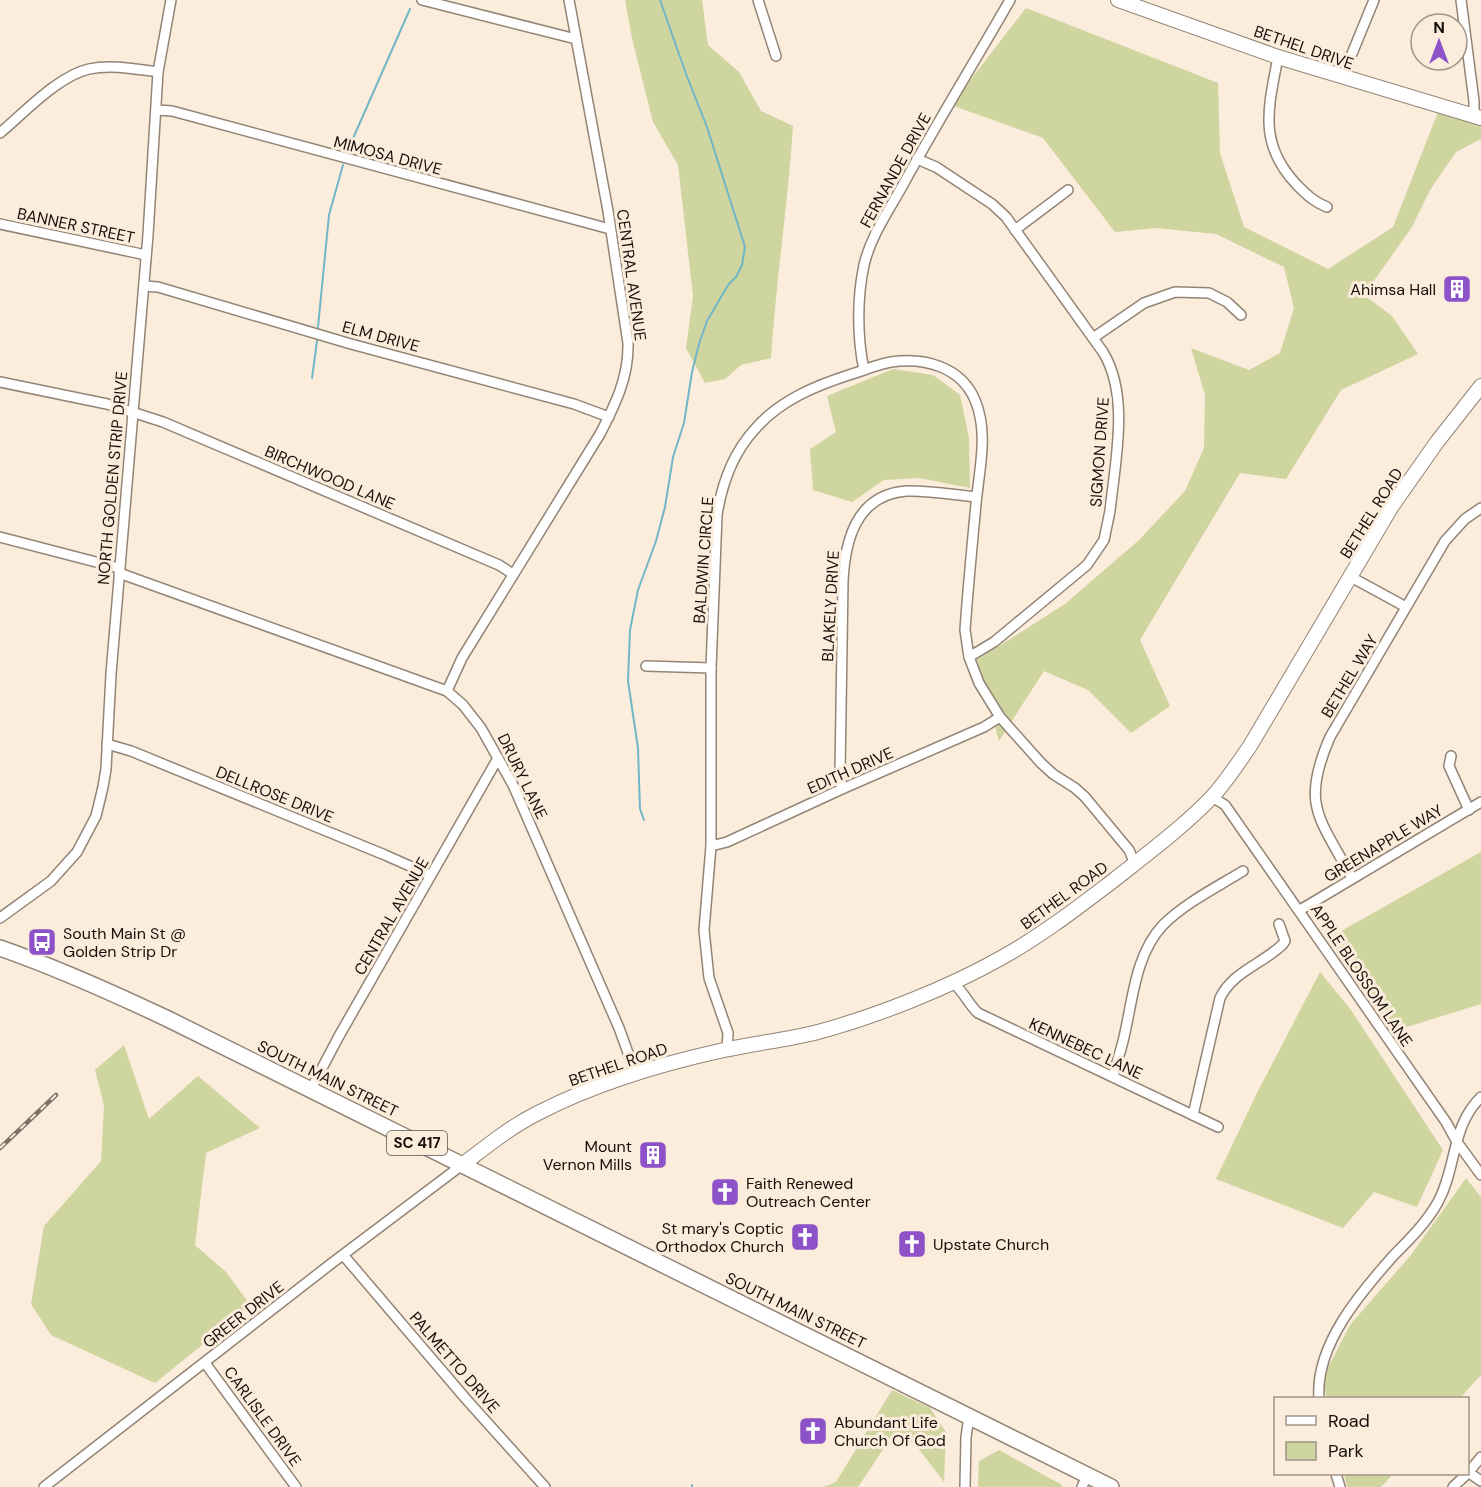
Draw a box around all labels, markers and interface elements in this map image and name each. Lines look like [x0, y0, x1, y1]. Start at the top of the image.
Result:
north arrow [1409, 12, 1469, 72]
text: N [1433, 17, 1445, 38]
street label: BETHEL DRIVE [1251, 21, 1357, 74]
street label: FERNANDE DRIVE [855, 109, 936, 231]
street label: MIMOSA DRIVE [331, 131, 444, 180]
street label: BANNER STREET [15, 203, 137, 248]
street label: CENTRAL AVENUE [612, 208, 651, 342]
building icon: Ahimsa Hall [1441, 273, 1473, 305]
place label: Ahimsa Hall [1350, 279, 1436, 300]
street label: ELM DRIVE [340, 316, 422, 357]
street label: NORTH GOLDEN STRIP DRIVE [93, 370, 132, 586]
street label: SIGMON DRIVE [1085, 396, 1114, 508]
street label: BIRCHWOOD LANE [261, 441, 398, 514]
street label: BETHEL ROAD [1335, 464, 1408, 563]
street label: BALDWIN CIRCLE [689, 496, 718, 624]
street label: BLAKELY DRIVE [817, 550, 844, 662]
street label: BETHEL WAY [1316, 631, 1382, 722]
street label: DRURY LANE [493, 730, 552, 822]
street label: EDITH DRIVE [804, 742, 896, 799]
street label: DELLROSE DRIVE [213, 761, 337, 828]
street label: GREENAPPLE WAY [1320, 800, 1446, 887]
street label: CENTRAL AVENUE [349, 854, 434, 979]
street label: BETHEL ROAD [1016, 857, 1112, 934]
street label: APPLE BLOSSOM LANE [1306, 900, 1417, 1051]
place label: South Main St @ Golden Strip Dr [63, 923, 186, 962]
bus stop icon: South Main St @ Golden Strip Dr [26, 926, 58, 958]
street label: KENNEBEC LANE [1026, 1013, 1146, 1084]
street label: SOUTH MAIN STREET [254, 1035, 402, 1122]
street label: BETHEL ROAD [566, 1038, 670, 1091]
road number: SC 417 [387, 1131, 447, 1155]
place label: Mount Vernon Mills [543, 1136, 632, 1175]
building icon: Mount Vernon Mills [637, 1139, 669, 1171]
place label: Faith Renewed Outreach Center [746, 1173, 871, 1212]
church icon: Faith Renewed Outreach Center [709, 1176, 741, 1208]
place label: St mary's Coptic Orthodox Church [656, 1218, 784, 1257]
church icon: St mary's Coptic Orthodox Church [789, 1221, 821, 1253]
church icon: Upstate Church [896, 1228, 928, 1260]
place label: Upstate Church [933, 1234, 1049, 1255]
street label: SOUTH MAIN STREET [722, 1267, 870, 1354]
street label: GREER DRIVE [198, 1276, 288, 1353]
street label: PALMETTO DRIVE [405, 1307, 504, 1417]
street label: CARLISLE DRIVE [219, 1362, 306, 1470]
legend [1274, 1397, 1469, 1475]
text: Road [1328, 1409, 1370, 1433]
place label: Abundant Life Church Of God [834, 1412, 946, 1451]
church icon: Abundant Life Church Of God [797, 1415, 829, 1447]
text: Park [1328, 1439, 1364, 1463]

